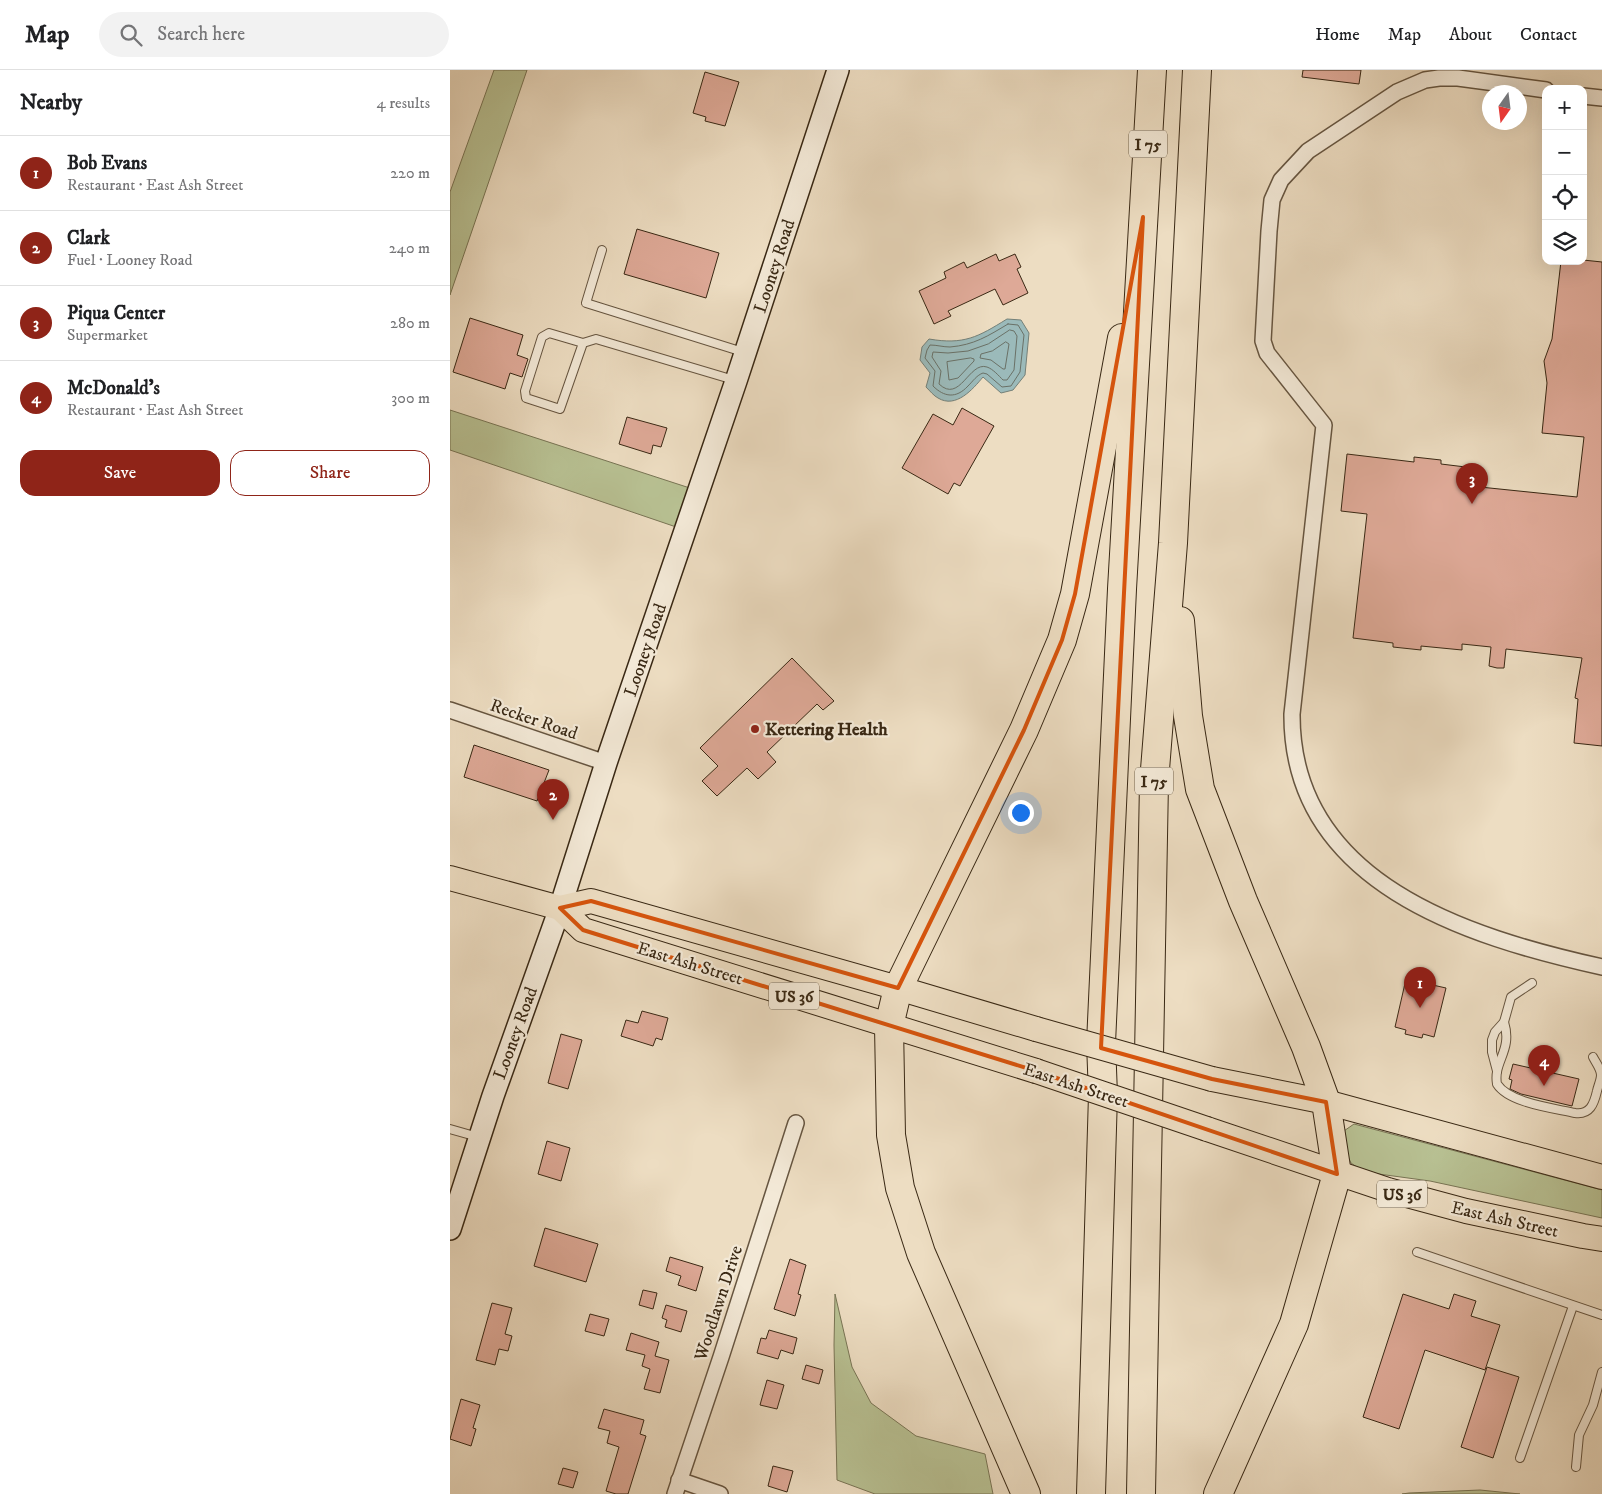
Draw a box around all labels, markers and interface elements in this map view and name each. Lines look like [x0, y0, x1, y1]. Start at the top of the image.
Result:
search box [99, 12, 449, 57]
text: Map [25, 20, 69, 50]
icon: search [117, 21, 145, 49]
text: Search here [157, 23, 245, 46]
text: Home [1315, 24, 1360, 46]
text: Map [1388, 24, 1421, 46]
text: About [1449, 24, 1492, 46]
text: Contact [1520, 24, 1577, 46]
north arrow [1482, 85, 1527, 130]
map controls [1542, 85, 1587, 265]
button: + [1542, 85, 1587, 130]
text: Nearby [20, 90, 82, 116]
text: 4 results [377, 93, 430, 113]
button: − [1542, 130, 1587, 175]
road number: I 75 [1129, 131, 1167, 158]
text: Bob Evans [67, 152, 147, 175]
text: 1 [33, 163, 39, 183]
text: 220 m [390, 163, 430, 183]
text: Restaurant · East Ash Street [67, 175, 243, 195]
button: locate [1542, 175, 1587, 220]
street label: Looney Road [750, 217, 800, 316]
button: layers [1542, 220, 1587, 265]
text: Clark [67, 227, 110, 250]
text: 2 [32, 238, 40, 258]
text: 240 m [389, 238, 430, 258]
text: Fuel · Looney Road [67, 250, 192, 270]
text: Piqua Center [67, 302, 165, 325]
text: 3 [33, 313, 39, 333]
text: 280 m [390, 313, 430, 333]
text: Supermarket [67, 325, 148, 345]
text: McDonald's [67, 377, 160, 400]
text: 4 [31, 388, 41, 408]
text: 300 m [391, 388, 430, 408]
text: Restaurant · East Ash Street [67, 400, 243, 420]
button: Save [20, 450, 220, 496]
button: Share [230, 450, 430, 496]
pin: 3 [1456, 463, 1488, 504]
street label: Looney Road [620, 601, 672, 700]
street label: Recker Road [487, 695, 580, 745]
place label: Kettering Health [765, 719, 888, 741]
marker: Kettering Health [749, 723, 761, 735]
road number: I 75 [1135, 768, 1173, 794]
pin: 2 [537, 779, 569, 820]
your location [1008, 800, 1034, 826]
street label: East Ash Street [634, 937, 745, 991]
pin: 1 [1404, 967, 1436, 1008]
road number: US 36 [769, 982, 819, 1009]
street label: Looney Road [489, 984, 543, 1083]
pin: 4 [1528, 1045, 1560, 1086]
street label: East Ash Street [1020, 1059, 1131, 1113]
road number: US 36 [1377, 1180, 1427, 1208]
street label: East Ash Street [1449, 1197, 1561, 1243]
street label: Woodlawn Drive [690, 1243, 748, 1365]

